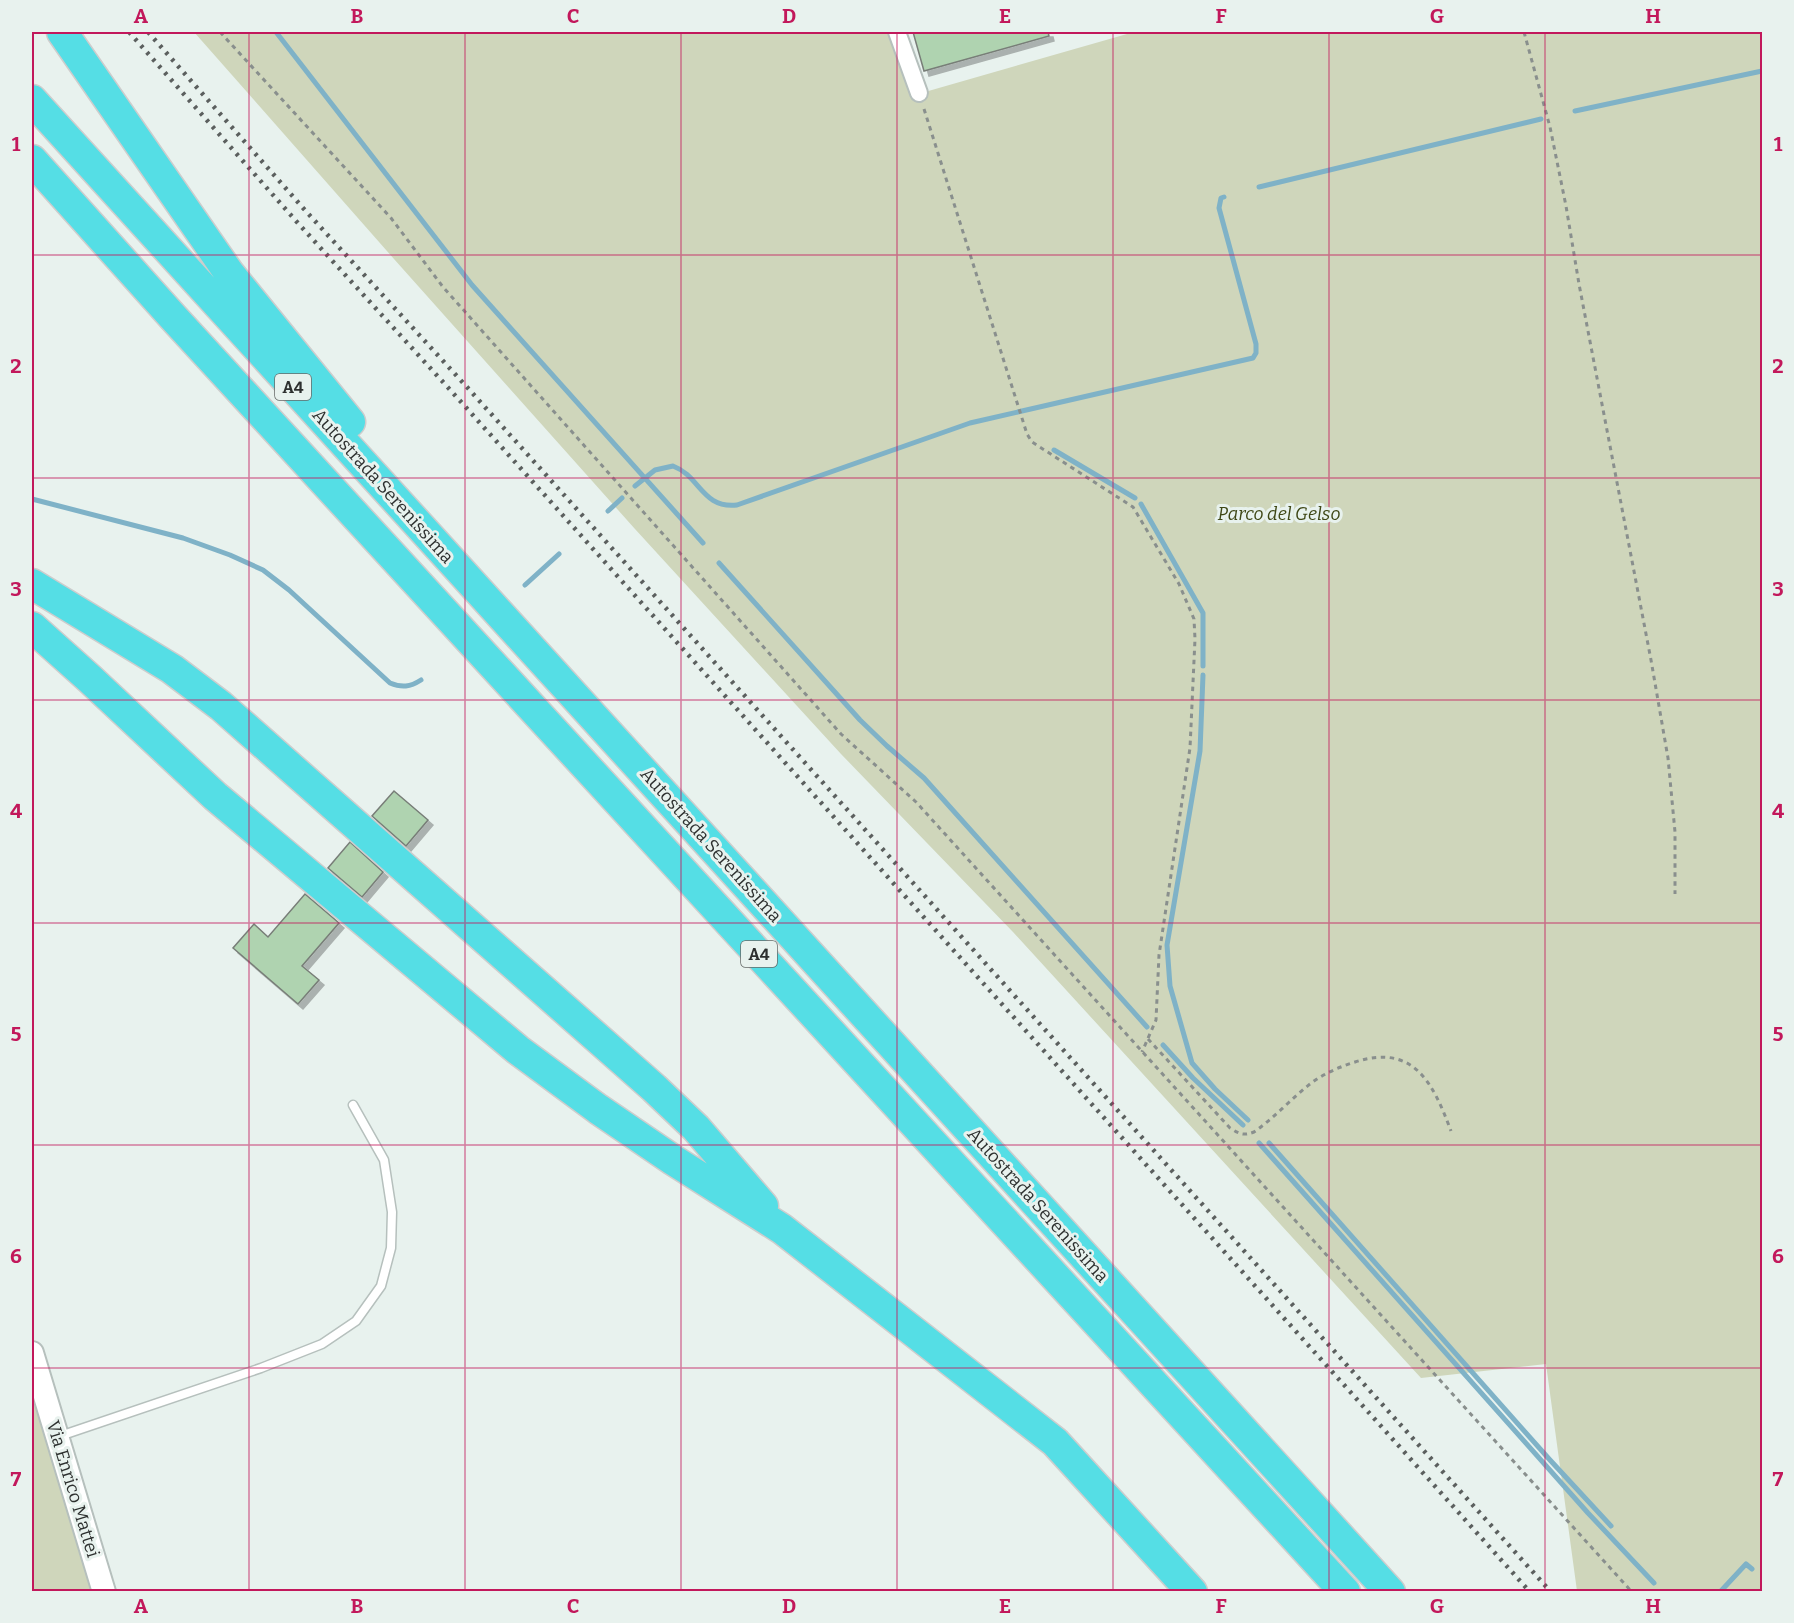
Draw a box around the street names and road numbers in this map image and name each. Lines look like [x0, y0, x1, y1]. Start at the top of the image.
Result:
road number: A4 [275, 374, 311, 400]
street label: Autostrada Serenissima [308, 404, 458, 568]
street label: Autostrada Serenissima [636, 763, 786, 927]
road number: A4 [741, 941, 777, 967]
street label: Autostrada Serenissima [963, 1123, 1113, 1287]
street label: Via Enrico Mattei [42, 1418, 104, 1560]

